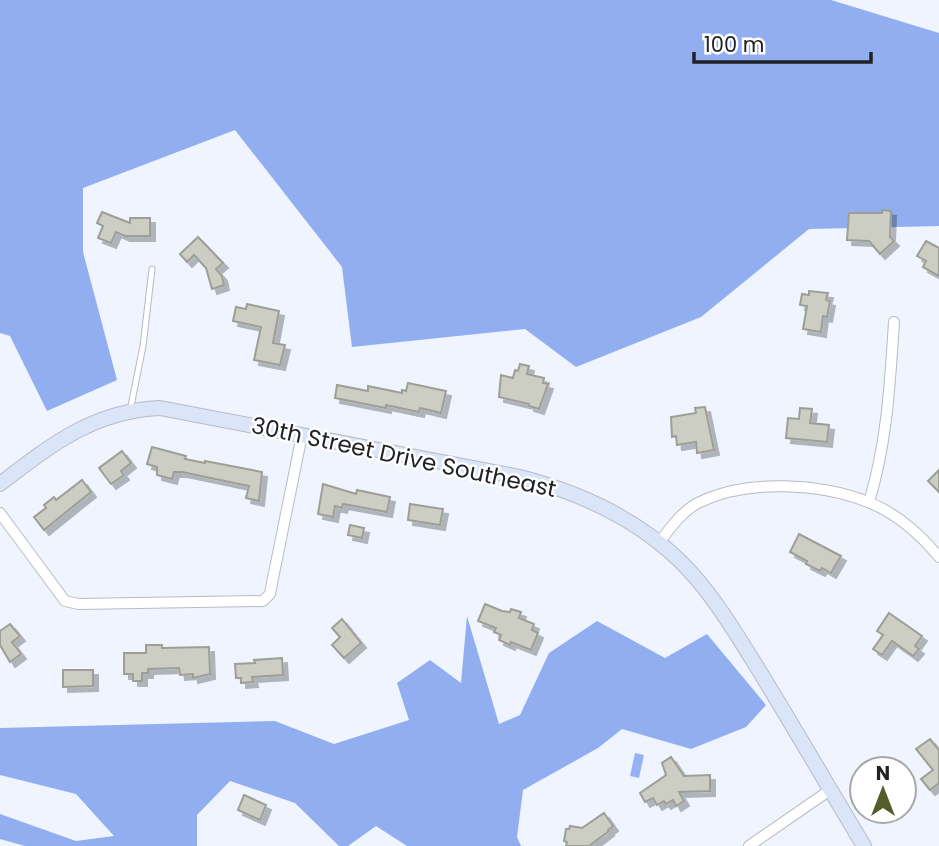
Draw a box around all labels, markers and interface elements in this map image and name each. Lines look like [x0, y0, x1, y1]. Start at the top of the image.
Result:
scale bar [694, 21, 871, 65]
text: 100 m [704, 30, 764, 59]
street label: 30th Street Drive Southeast [249, 409, 559, 505]
north arrow [848, 755, 918, 825]
text: N [876, 760, 890, 787]

